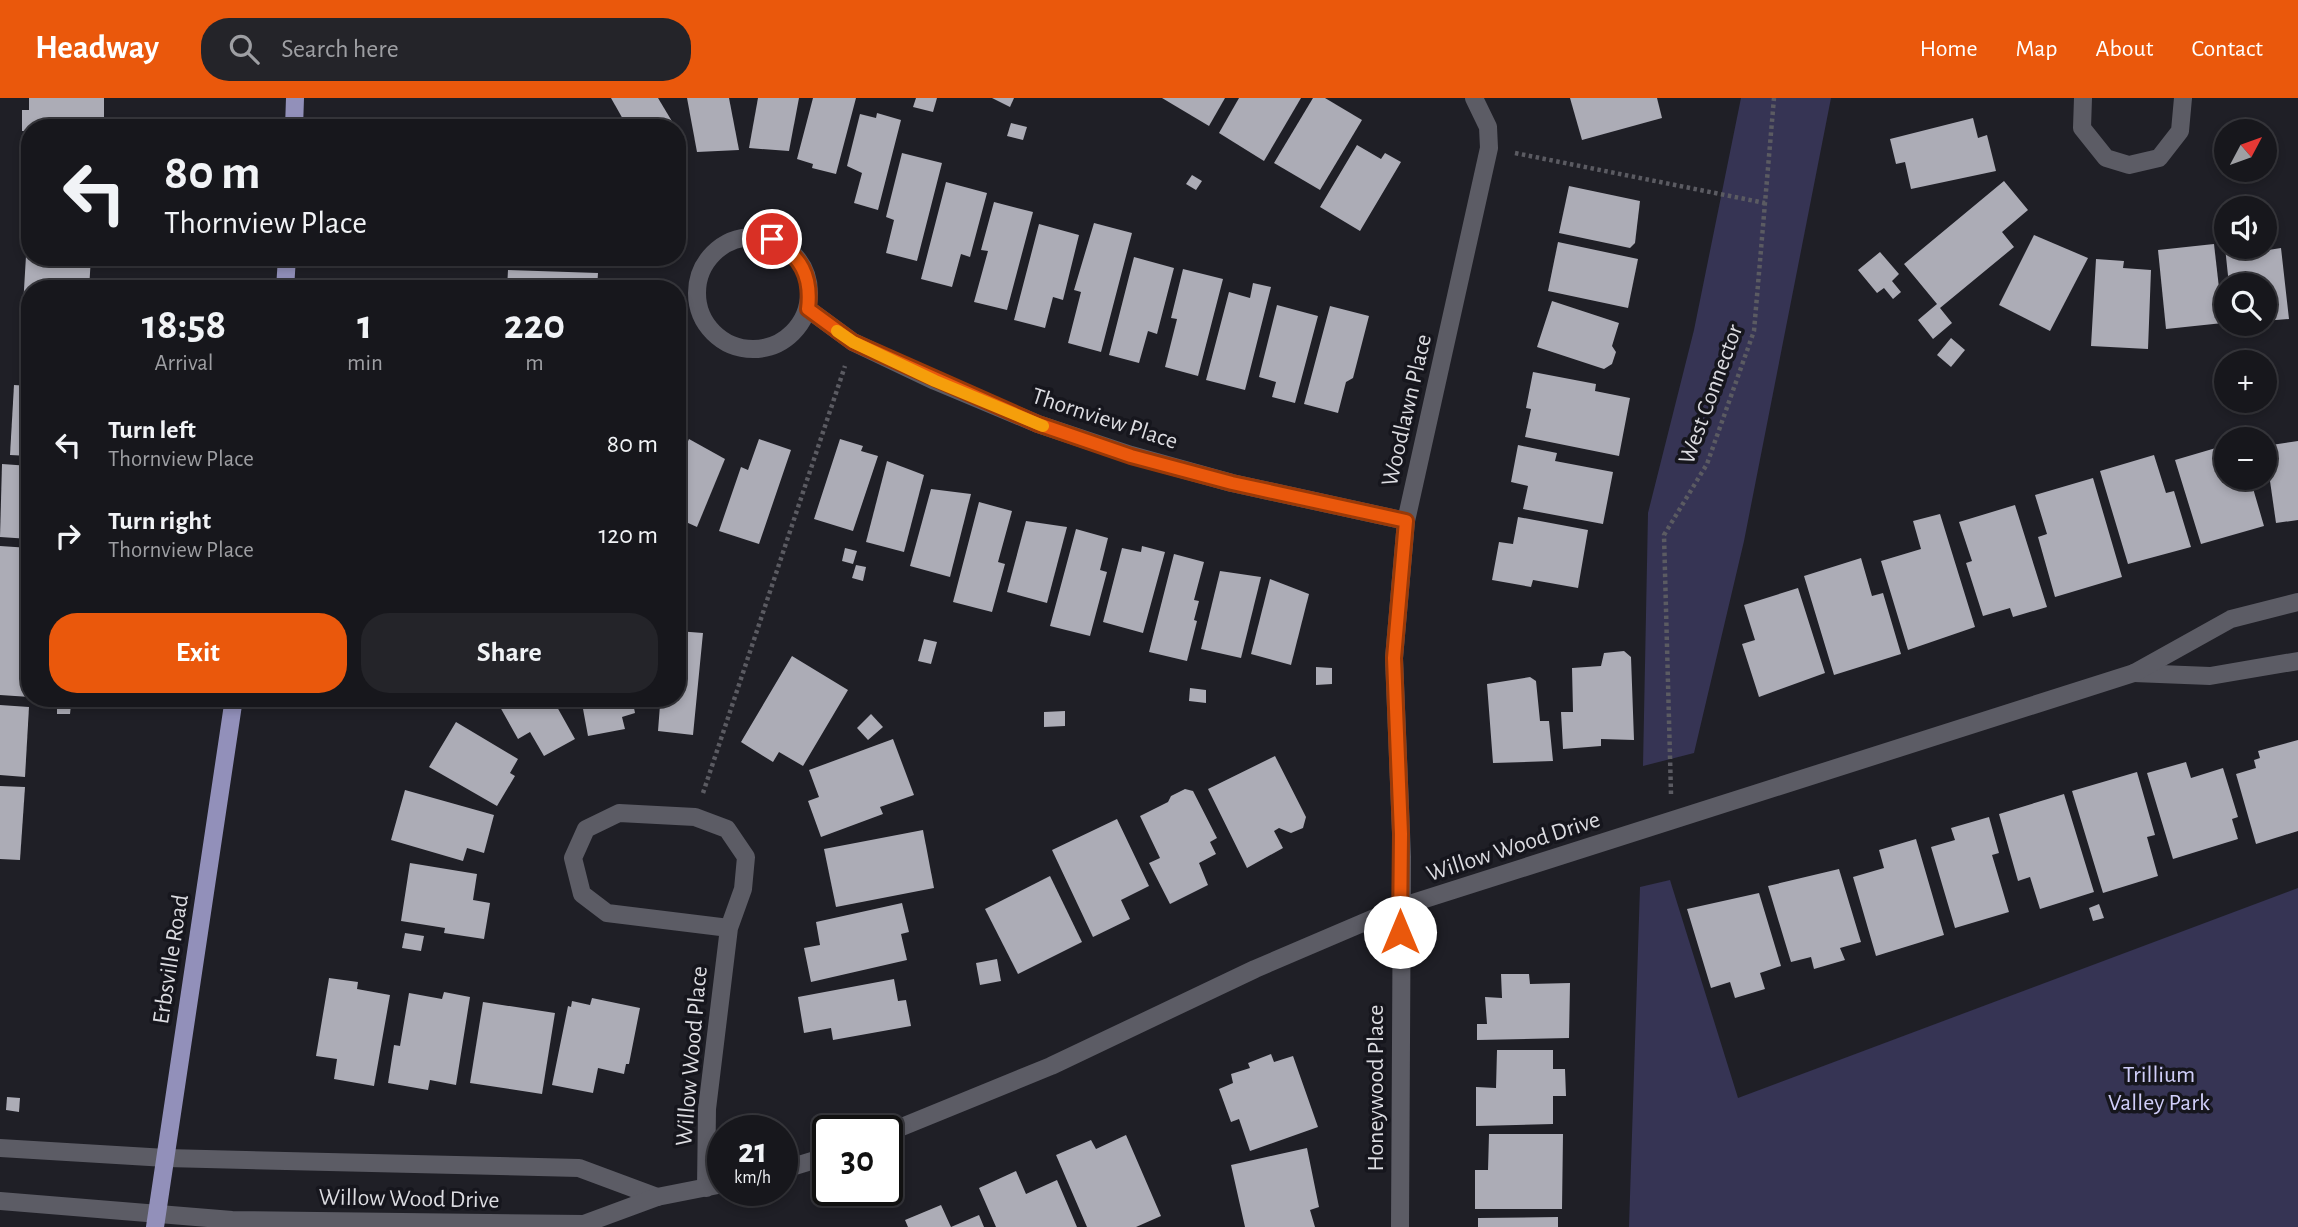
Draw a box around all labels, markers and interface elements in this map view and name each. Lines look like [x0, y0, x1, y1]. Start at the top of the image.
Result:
search box [201, 18, 691, 81]
icon: search [225, 30, 263, 68]
text: Headway [35, 32, 159, 65]
text: Search here [281, 36, 399, 62]
text: Home [1920, 37, 1978, 61]
text: Map [2016, 37, 2058, 61]
text: About [2096, 37, 2153, 61]
text: Contact [2191, 37, 2263, 61]
north arrow [2214, 119, 2277, 182]
map controls [2214, 119, 2277, 490]
icon: left [49, 147, 140, 238]
text: 80 m [164, 149, 261, 198]
button: sound [2214, 196, 2277, 259]
text: Thornview Place [164, 207, 367, 239]
pin [742, 209, 802, 269]
icon: arrive [753, 220, 791, 258]
button: search [2214, 273, 2277, 336]
text: 18:58 [142, 304, 226, 346]
text: 1 [357, 304, 372, 346]
text: 220 [504, 304, 565, 346]
street label: West Connector [1675, 321, 1747, 467]
street label: Woodlawn Place [1378, 332, 1436, 489]
button: + [2214, 350, 2277, 413]
text: Arrival [154, 352, 214, 375]
text: min [347, 352, 383, 375]
text: m [525, 352, 544, 375]
street label: Thornview Place [1029, 384, 1181, 454]
text: Turn left [108, 417, 196, 443]
icon: left [49, 426, 87, 464]
button: − [2214, 427, 2277, 490]
text: 80 m [607, 431, 658, 457]
text: Thornview Place [108, 448, 254, 471]
text: Turn right [108, 508, 211, 534]
icon: right [49, 517, 87, 555]
text: 120 m [598, 522, 658, 548]
text: Thornview Place [108, 539, 254, 562]
button: Exit [49, 613, 347, 693]
button: Share [361, 613, 658, 693]
street label: Willow Wood Drive [1424, 808, 1603, 886]
street label: Erbsville Road [149, 893, 193, 1026]
position arrow [1363, 895, 1437, 969]
street label: Willow Wood Place [672, 965, 712, 1147]
street label: Honeywood Place [1364, 1005, 1388, 1171]
park label: Trillium Valley Park [2108, 1063, 2210, 1115]
speed limit sign: 30 [812, 1115, 903, 1206]
text: 21 [738, 1134, 767, 1169]
text: km/h [734, 1169, 771, 1187]
street label: Willow Wood Drive [318, 1185, 500, 1213]

